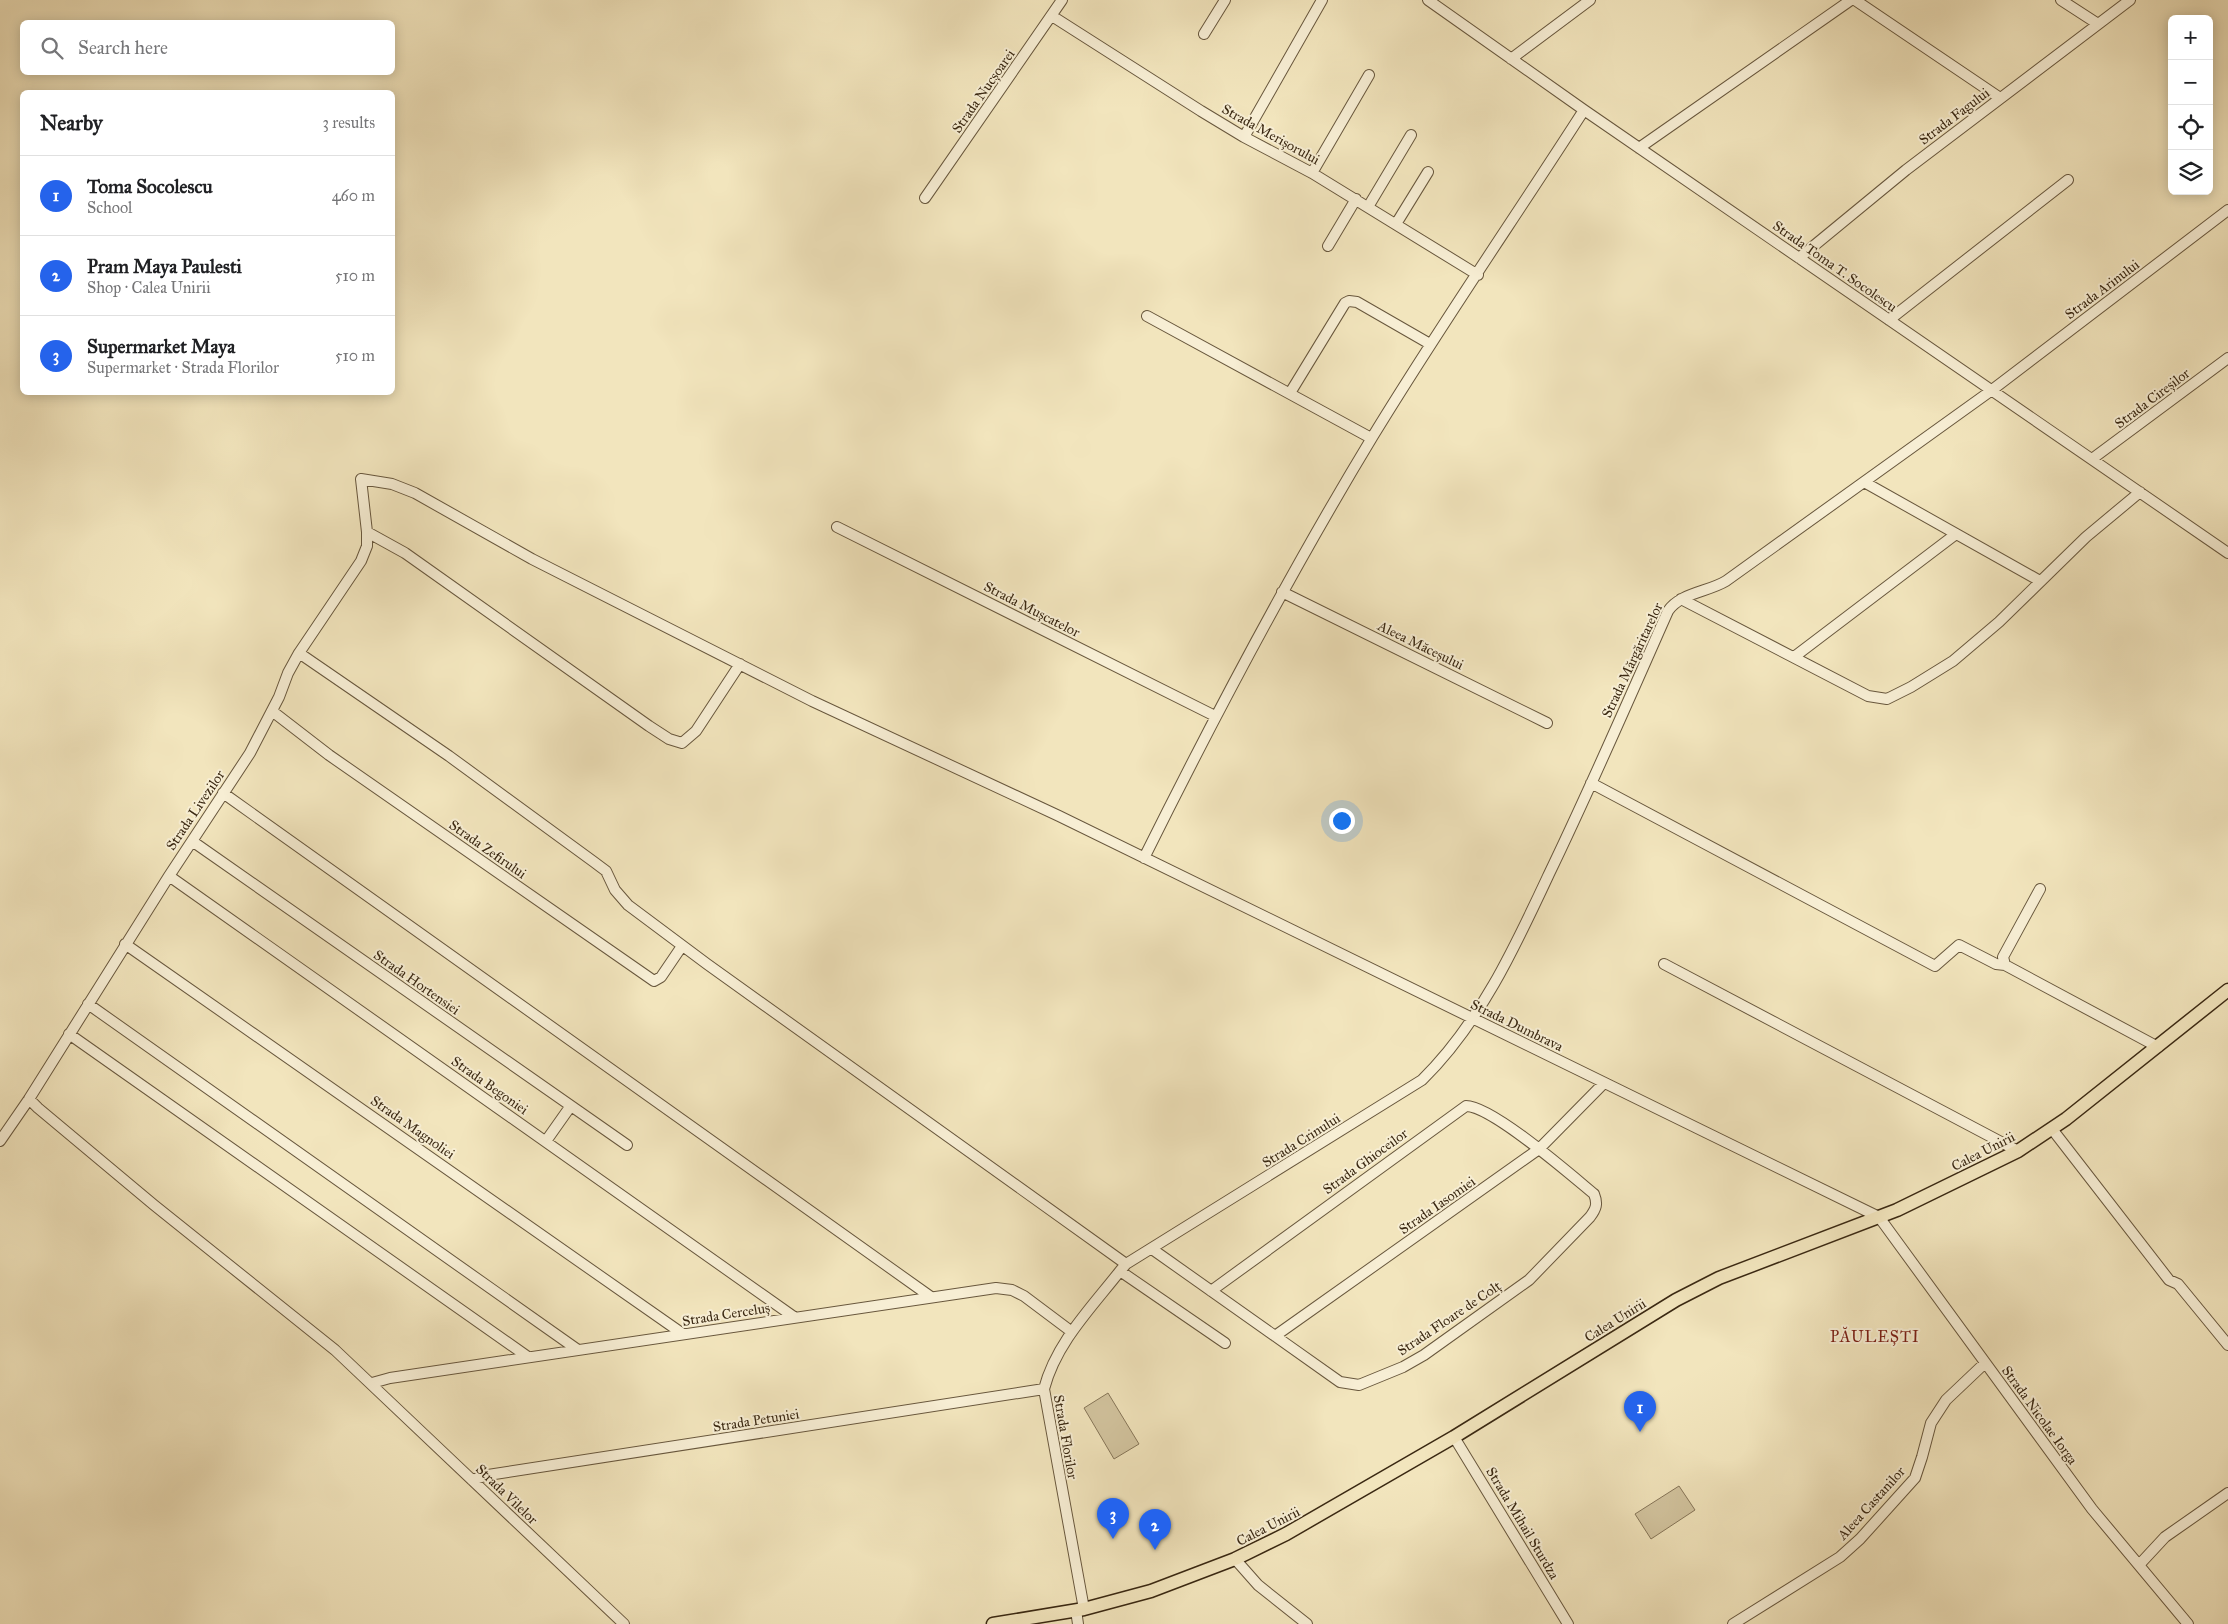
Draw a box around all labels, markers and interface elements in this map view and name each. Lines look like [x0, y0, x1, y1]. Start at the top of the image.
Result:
map controls [2168, 15, 2213, 195]
button: + [2168, 15, 2213, 60]
search box [20, 20, 395, 75]
icon: search [38, 34, 66, 62]
text: Search here [78, 36, 168, 59]
street label: Strada Nucșoarei [948, 46, 1019, 136]
button: − [2168, 60, 2213, 105]
street label: Strada Fagului [1916, 84, 1993, 148]
street label: Strada Merișorului [1219, 100, 1323, 168]
button: locate [2168, 105, 2213, 150]
text: Nearby [40, 110, 103, 136]
text: 3 results [322, 113, 375, 132]
button: layers [2168, 150, 2213, 195]
text: Toma Socolescu [87, 175, 213, 198]
text: 1 [53, 186, 59, 205]
text: 460 m [332, 186, 375, 205]
text: School [87, 198, 132, 217]
street label: Strada Toma T. Socolescu [1769, 217, 1900, 316]
text: Pram Maya Paulesti [87, 255, 242, 278]
street label: Strada Arinului [2062, 256, 2143, 323]
text: 2 [52, 266, 60, 285]
text: 510 m [335, 266, 375, 285]
text: Shop · Calea Unirii [87, 278, 211, 297]
text: Supermarket Maya [87, 335, 235, 358]
text: 3 [53, 346, 59, 365]
text: 510 m [335, 346, 375, 365]
text: Supermarket · Strada Florilor [87, 358, 279, 377]
street label: Strada Cireșilor [2111, 364, 2194, 432]
street label: Strada Mușcatelor [981, 578, 1083, 641]
street label: Strada Mărgăritarelor [1598, 599, 1667, 721]
street label: Aleea Măceșului [1374, 617, 1467, 674]
street label: Strada Livezilor [162, 766, 229, 854]
your location [1329, 808, 1355, 834]
street label: Strada Zefirului [446, 816, 530, 882]
street label: Strada Hortensiei [370, 946, 463, 1019]
street label: Strada Dumbrava [1468, 996, 1566, 1055]
street label: Strada Begoniei [448, 1053, 532, 1118]
street label: Strada Magnoliei [367, 1092, 458, 1163]
street label: Strada Crinului [1259, 1110, 1344, 1171]
street label: Strada Ghioceilor [1320, 1124, 1412, 1198]
street label: Calea Unirii [1949, 1128, 2018, 1175]
street label: Strada Iasomiei [1396, 1173, 1479, 1238]
street label: Strada Floare de Colț [1394, 1277, 1504, 1359]
street label: Calea Unirii [1581, 1295, 1649, 1346]
street label: Strada Cerceluș [681, 1299, 771, 1330]
district label: PĂULEȘTI [1830, 1326, 1920, 1346]
street label: Strada Nicolae Iorga [1998, 1363, 2081, 1468]
pin: 1 [1624, 1391, 1656, 1432]
street label: Strada Florilor [1050, 1394, 1081, 1481]
street label: Strada Petuniei [712, 1405, 801, 1436]
street label: Strada Vilelor [472, 1461, 542, 1529]
street label: Aleea Castanilor [1833, 1463, 1909, 1544]
street label: Strada Mihail Sturdza [1482, 1464, 1563, 1582]
pin: 3 [1097, 1498, 1129, 1539]
street label: Calea Unirii [1234, 1503, 1303, 1550]
pin: 2 [1139, 1509, 1171, 1550]

